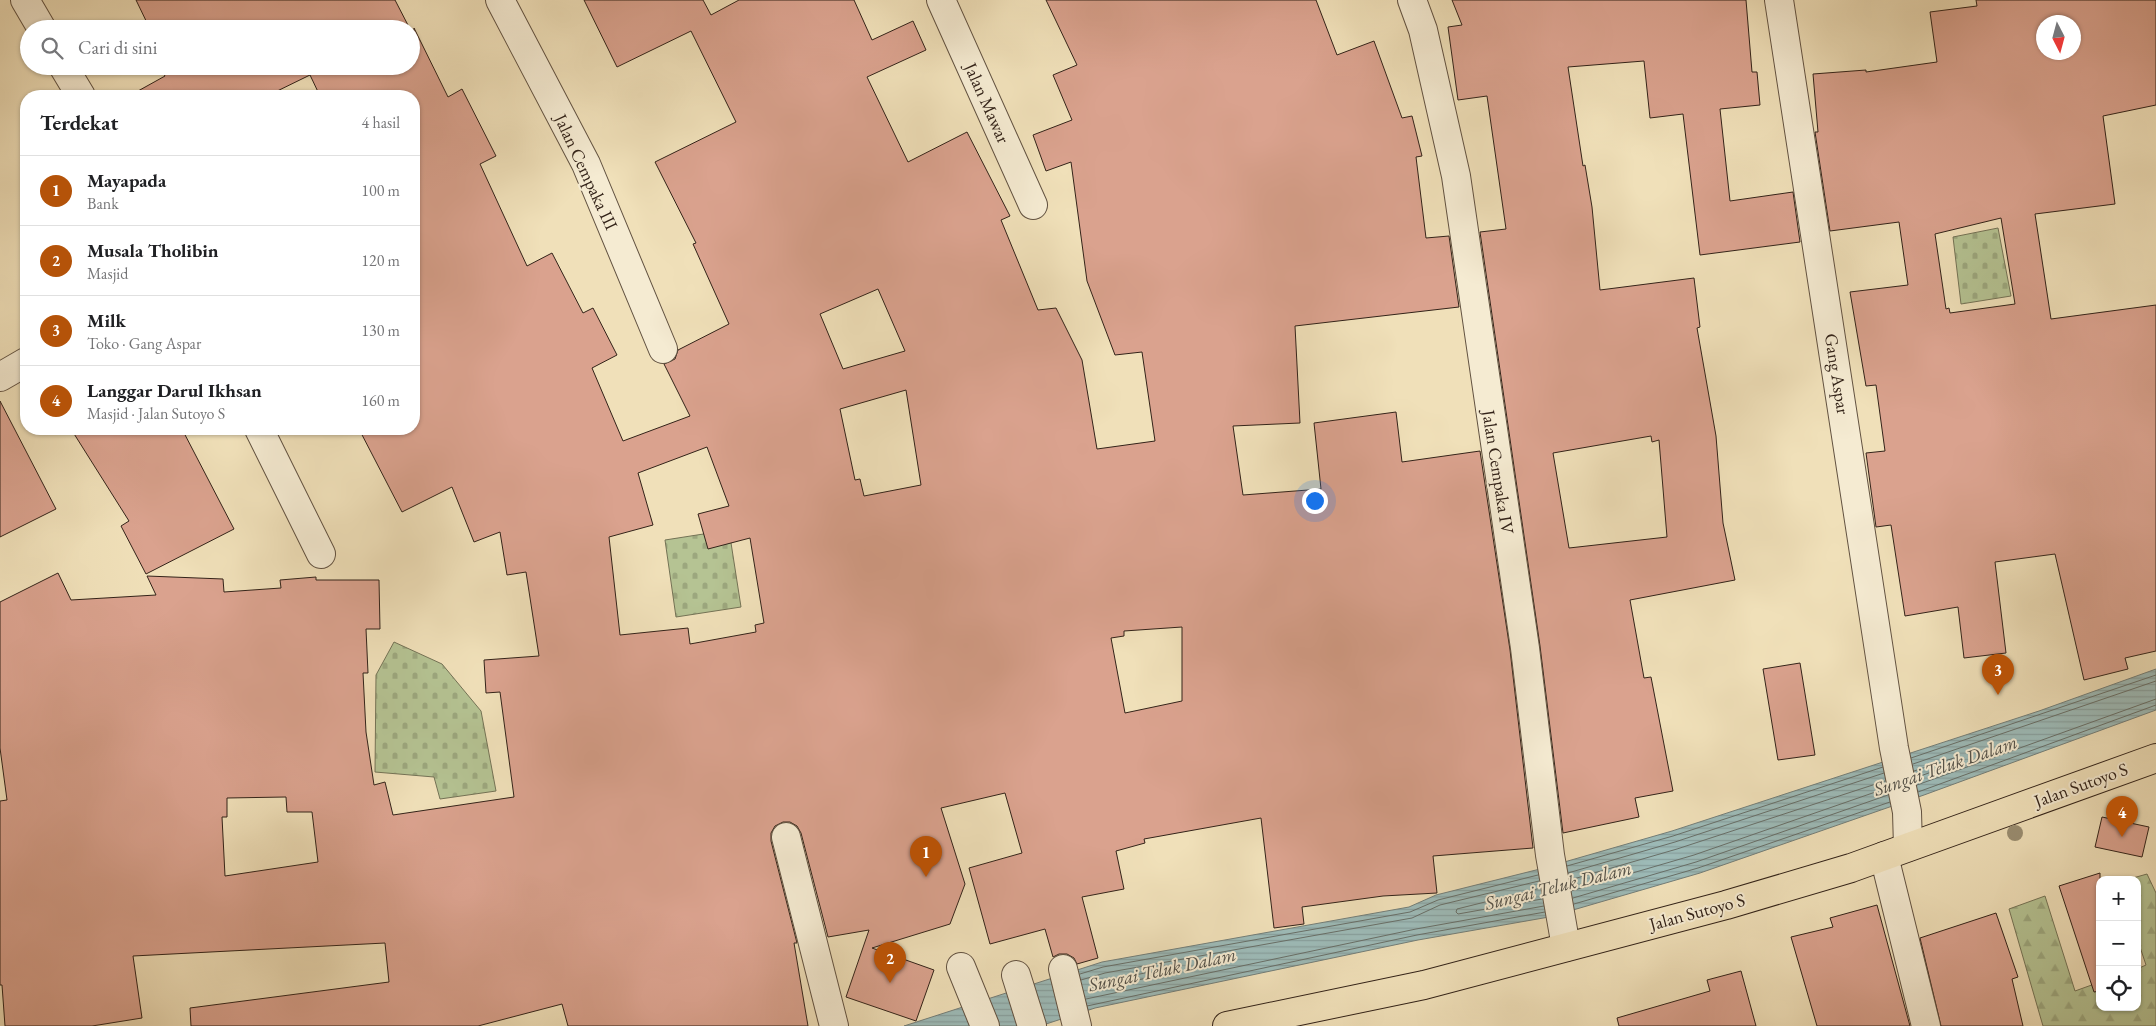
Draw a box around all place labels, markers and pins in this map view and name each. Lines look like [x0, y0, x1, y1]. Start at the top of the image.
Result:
pin: 3 [1982, 654, 2014, 695]
pin: 4 [2106, 796, 2138, 837]
pin: 1 [910, 836, 942, 877]
pin: 2 [874, 942, 906, 983]

